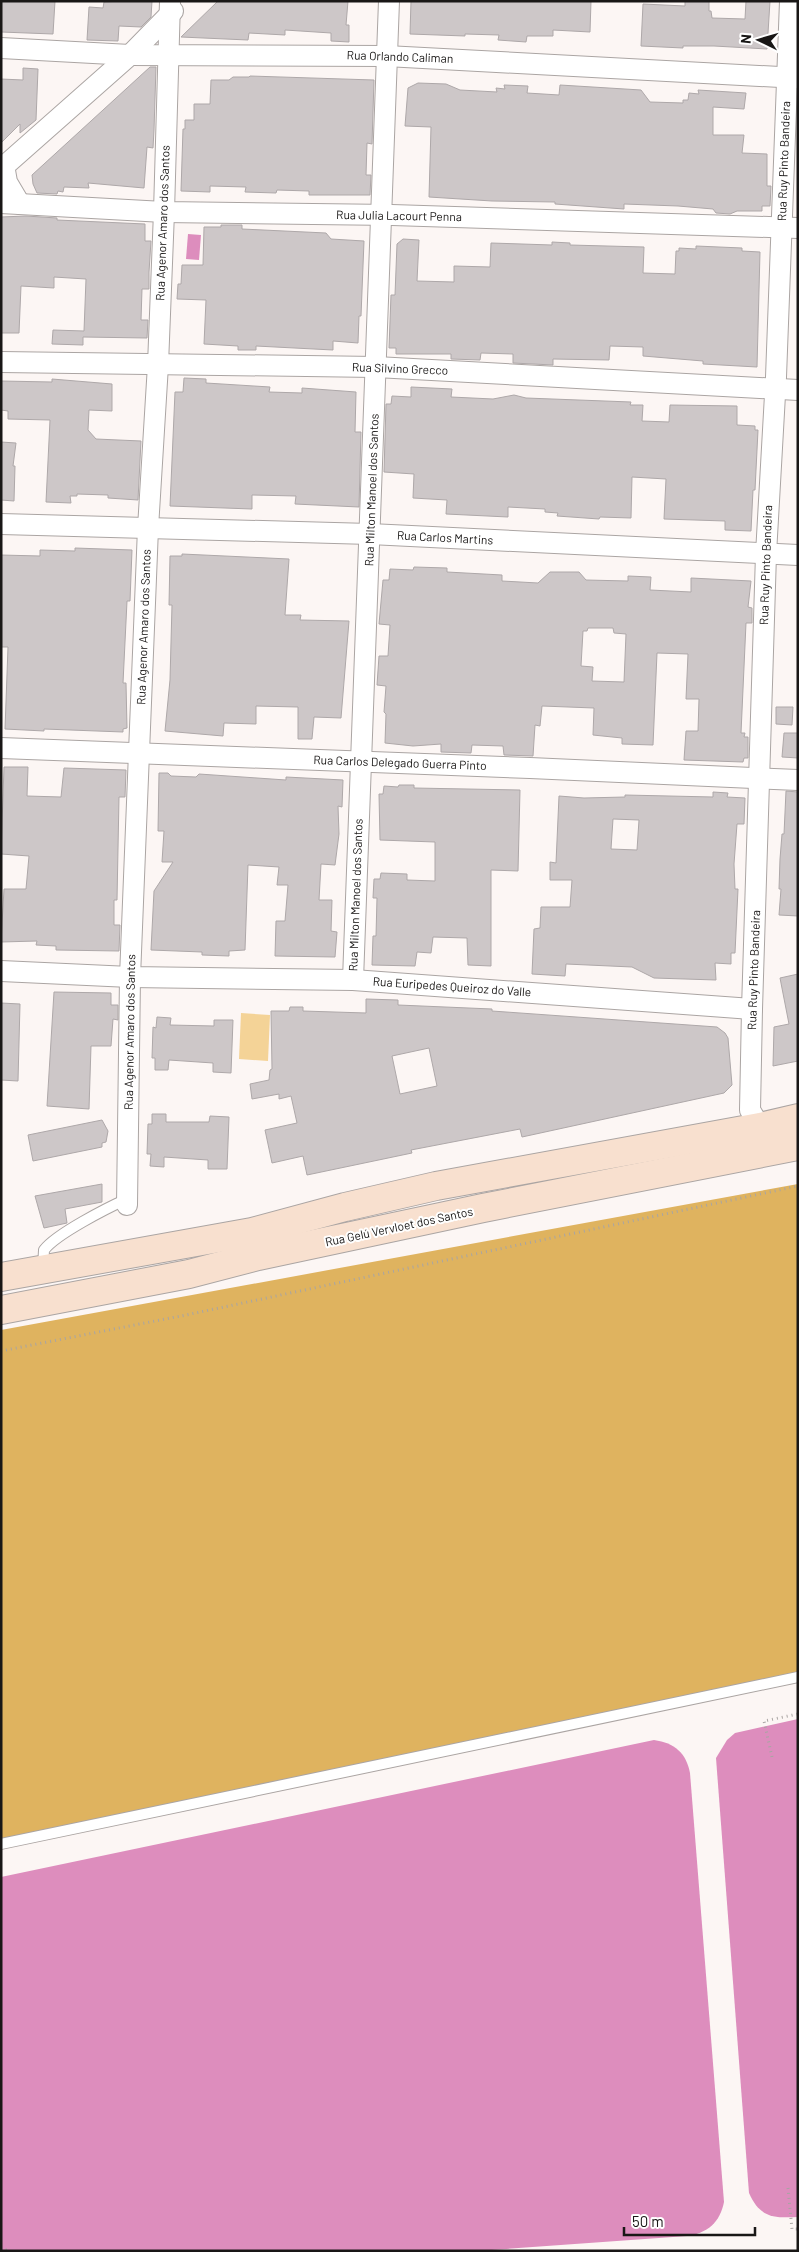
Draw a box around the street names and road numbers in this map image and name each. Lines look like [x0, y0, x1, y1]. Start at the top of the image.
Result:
street label: Rua Orlando Caliman [347, 47, 454, 65]
street label: Rua Ruy Pinto Bandeira [774, 101, 792, 221]
street label: Rua Agenor Amaro dos Santos [152, 145, 172, 301]
street label: Rua Julia Lacourt Penna [336, 207, 462, 223]
street label: Rua Silvino Grecco [352, 359, 448, 377]
street label: Rua Milton Manoel dos Santos [361, 413, 381, 567]
street label: Rua Ruy Pinto Bandeira [756, 505, 774, 625]
street label: Rua Carlos Martins [397, 527, 494, 547]
street label: Rua Agenor Amaro dos Santos [133, 549, 153, 705]
street label: Rua Carlos Delegado Guerra Pinto [313, 752, 487, 772]
street label: Rua Milton Manoel dos Santos [345, 818, 365, 972]
street label: Rua Ruy Pinto Bandeira [744, 910, 762, 1030]
street label: Rua Agenor Amaro dos Santos [121, 954, 137, 1110]
street label: Rua Euripedes Queiroz do Valle [372, 973, 532, 999]
street label: Rua Gelú Vervloet dos Santos [324, 1203, 474, 1249]

